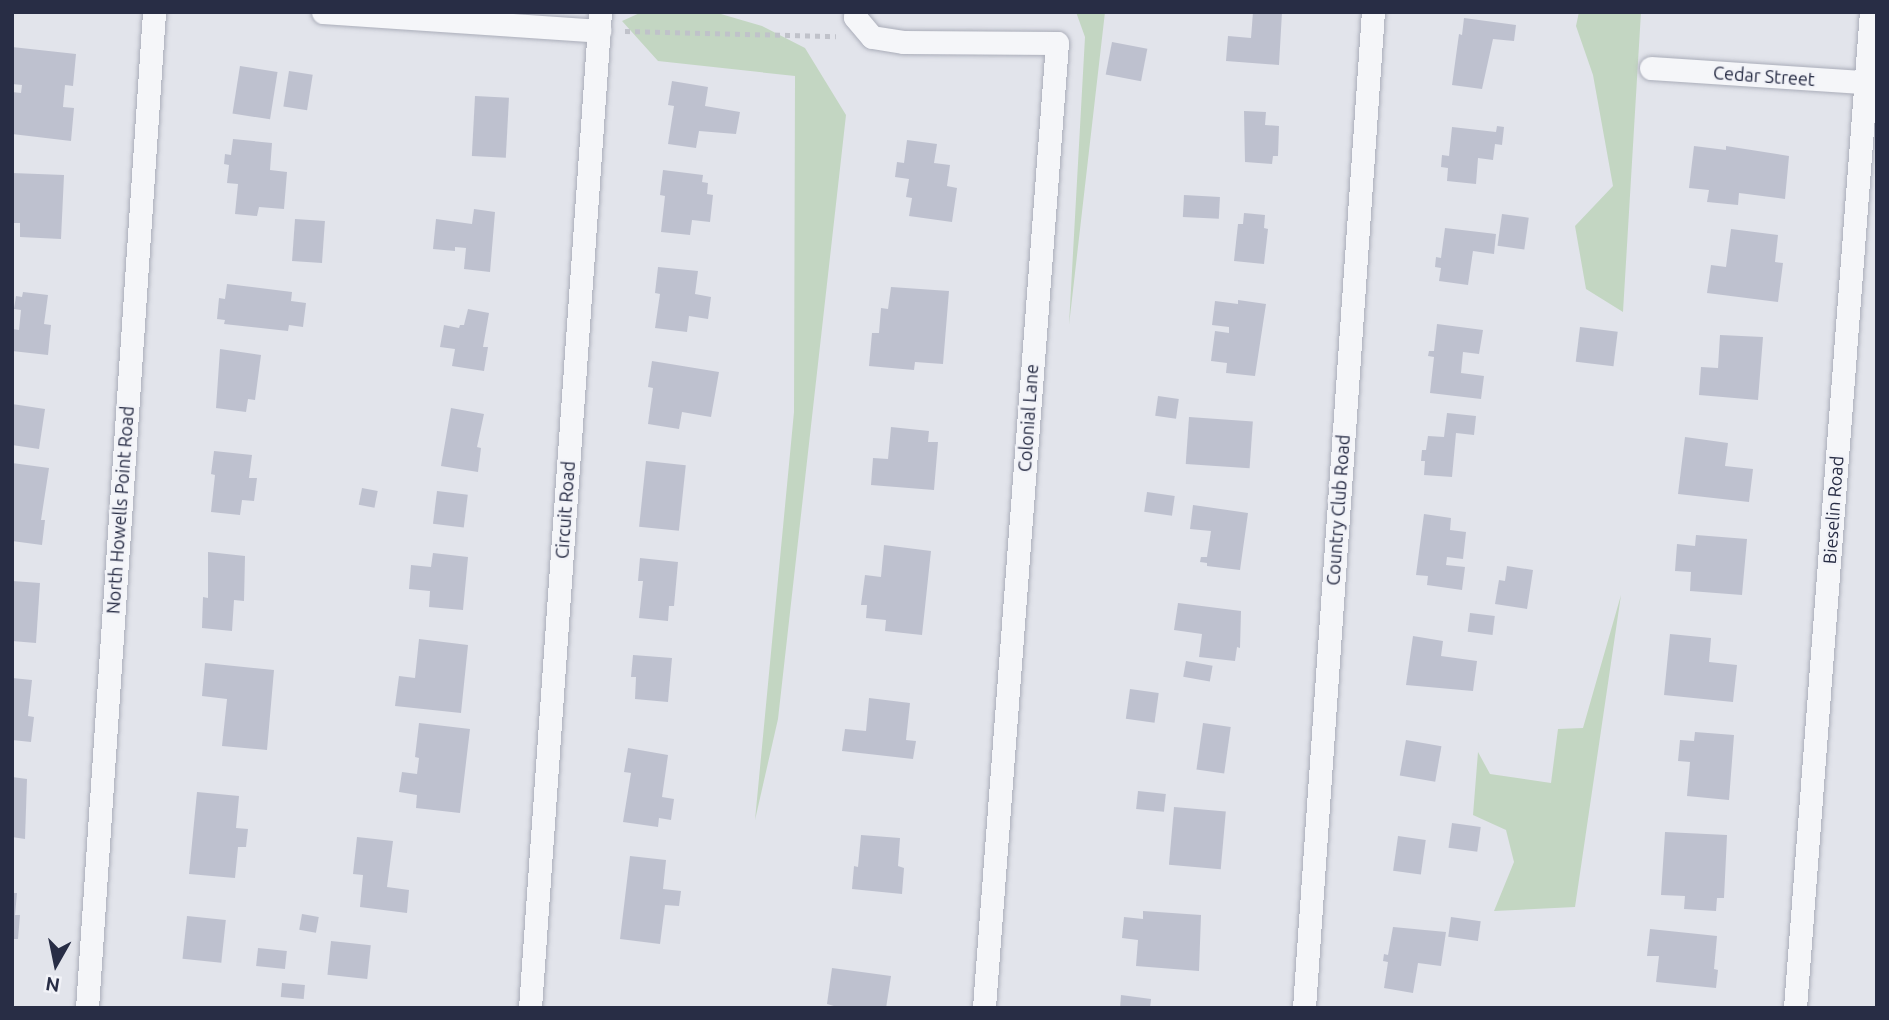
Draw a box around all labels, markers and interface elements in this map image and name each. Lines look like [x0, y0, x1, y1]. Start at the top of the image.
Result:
street label: Cedar Street [1712, 62, 1816, 90]
street label: Colonial Lane [1013, 363, 1043, 473]
street label: North Howells Point Road [102, 405, 138, 615]
street label: Country Club Road [1322, 434, 1354, 586]
street label: Bieselin Road [1818, 455, 1848, 565]
street label: Circuit Road [551, 460, 579, 560]
north arrow [21, 929, 91, 999]
text: N [44, 973, 61, 997]

